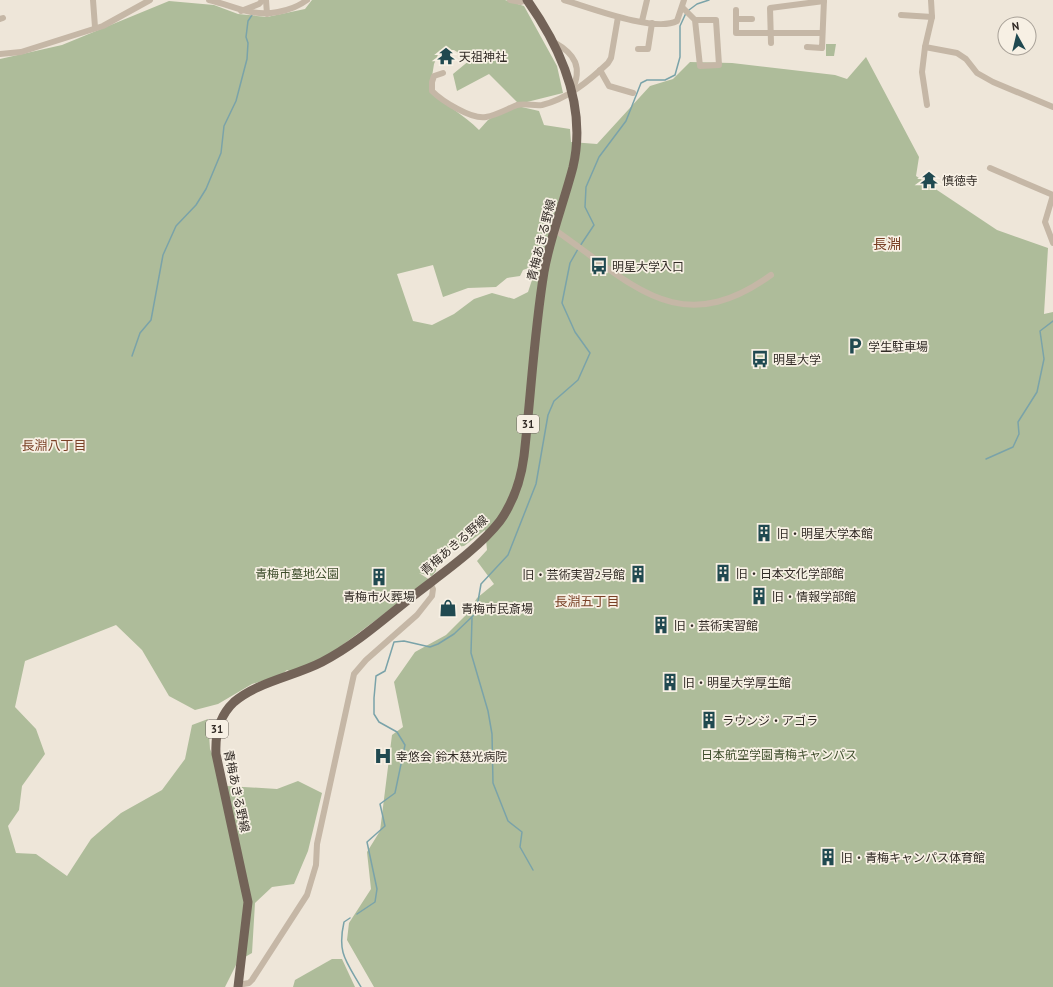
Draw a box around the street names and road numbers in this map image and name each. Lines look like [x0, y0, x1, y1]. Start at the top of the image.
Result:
street label: 青梅あきる野線 [524, 198, 558, 282]
road number: 31 [517, 415, 539, 433]
street label: 青梅あきる野線 [417, 512, 491, 578]
road number: 31 [206, 720, 228, 738]
street label: 青梅あきる野線 [221, 748, 253, 834]

